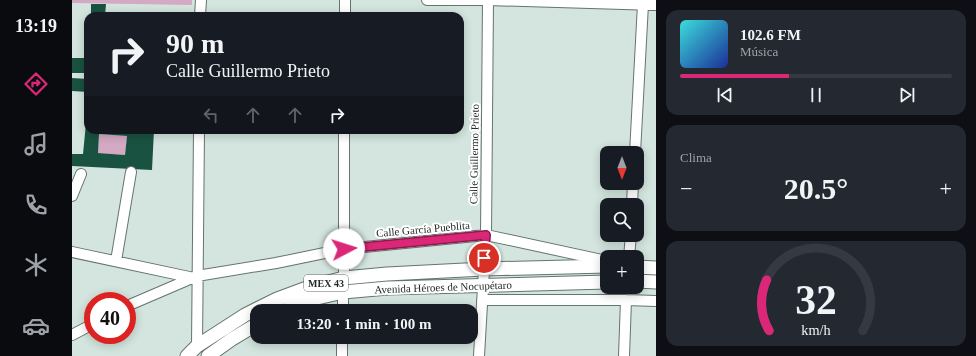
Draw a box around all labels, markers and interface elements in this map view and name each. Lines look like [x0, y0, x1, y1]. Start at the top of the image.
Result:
text: 13:19 [15, 16, 57, 36]
text: 102.6 FM [740, 27, 801, 43]
icon: right [100, 28, 152, 80]
text: 90 m [166, 28, 224, 59]
text: Música [740, 44, 778, 59]
text: Calle Guillermo Prieto [166, 61, 330, 81]
icon: directions [22, 70, 50, 98]
icon: previous [714, 84, 736, 106]
icon: pause [805, 84, 827, 106]
icon: next [896, 84, 918, 106]
street label: Calle Guillermo Prieto [467, 103, 481, 204]
icon: left [200, 104, 222, 126]
icon: ahead [242, 104, 264, 126]
icon: ahead [284, 104, 306, 126]
icon: right [326, 104, 348, 126]
icon: music [22, 130, 50, 158]
north arrow [600, 146, 644, 190]
map controls [600, 146, 644, 294]
text: Clima [680, 150, 712, 165]
text: 20.5° [784, 172, 848, 205]
text: − [680, 176, 692, 201]
text: + [940, 176, 952, 201]
icon: phone [22, 191, 50, 219]
button: search [600, 198, 644, 242]
street label: Calle García Pueblita [376, 219, 470, 239]
position arrow [323, 228, 365, 270]
pin [467, 241, 501, 275]
icon: arrive [473, 247, 495, 269]
button: + [600, 250, 644, 294]
icon: climate [22, 251, 50, 279]
road number: MEX 43 [304, 275, 348, 291]
text: 32 [795, 277, 837, 323]
street label: Avenida Héroes de Nocupétaro [374, 279, 512, 295]
speed limit sign: 40 [84, 292, 136, 344]
icon: car [22, 312, 50, 340]
text: 13:20 · 1 min · 100 m [297, 316, 432, 332]
text: km/h [801, 322, 831, 338]

